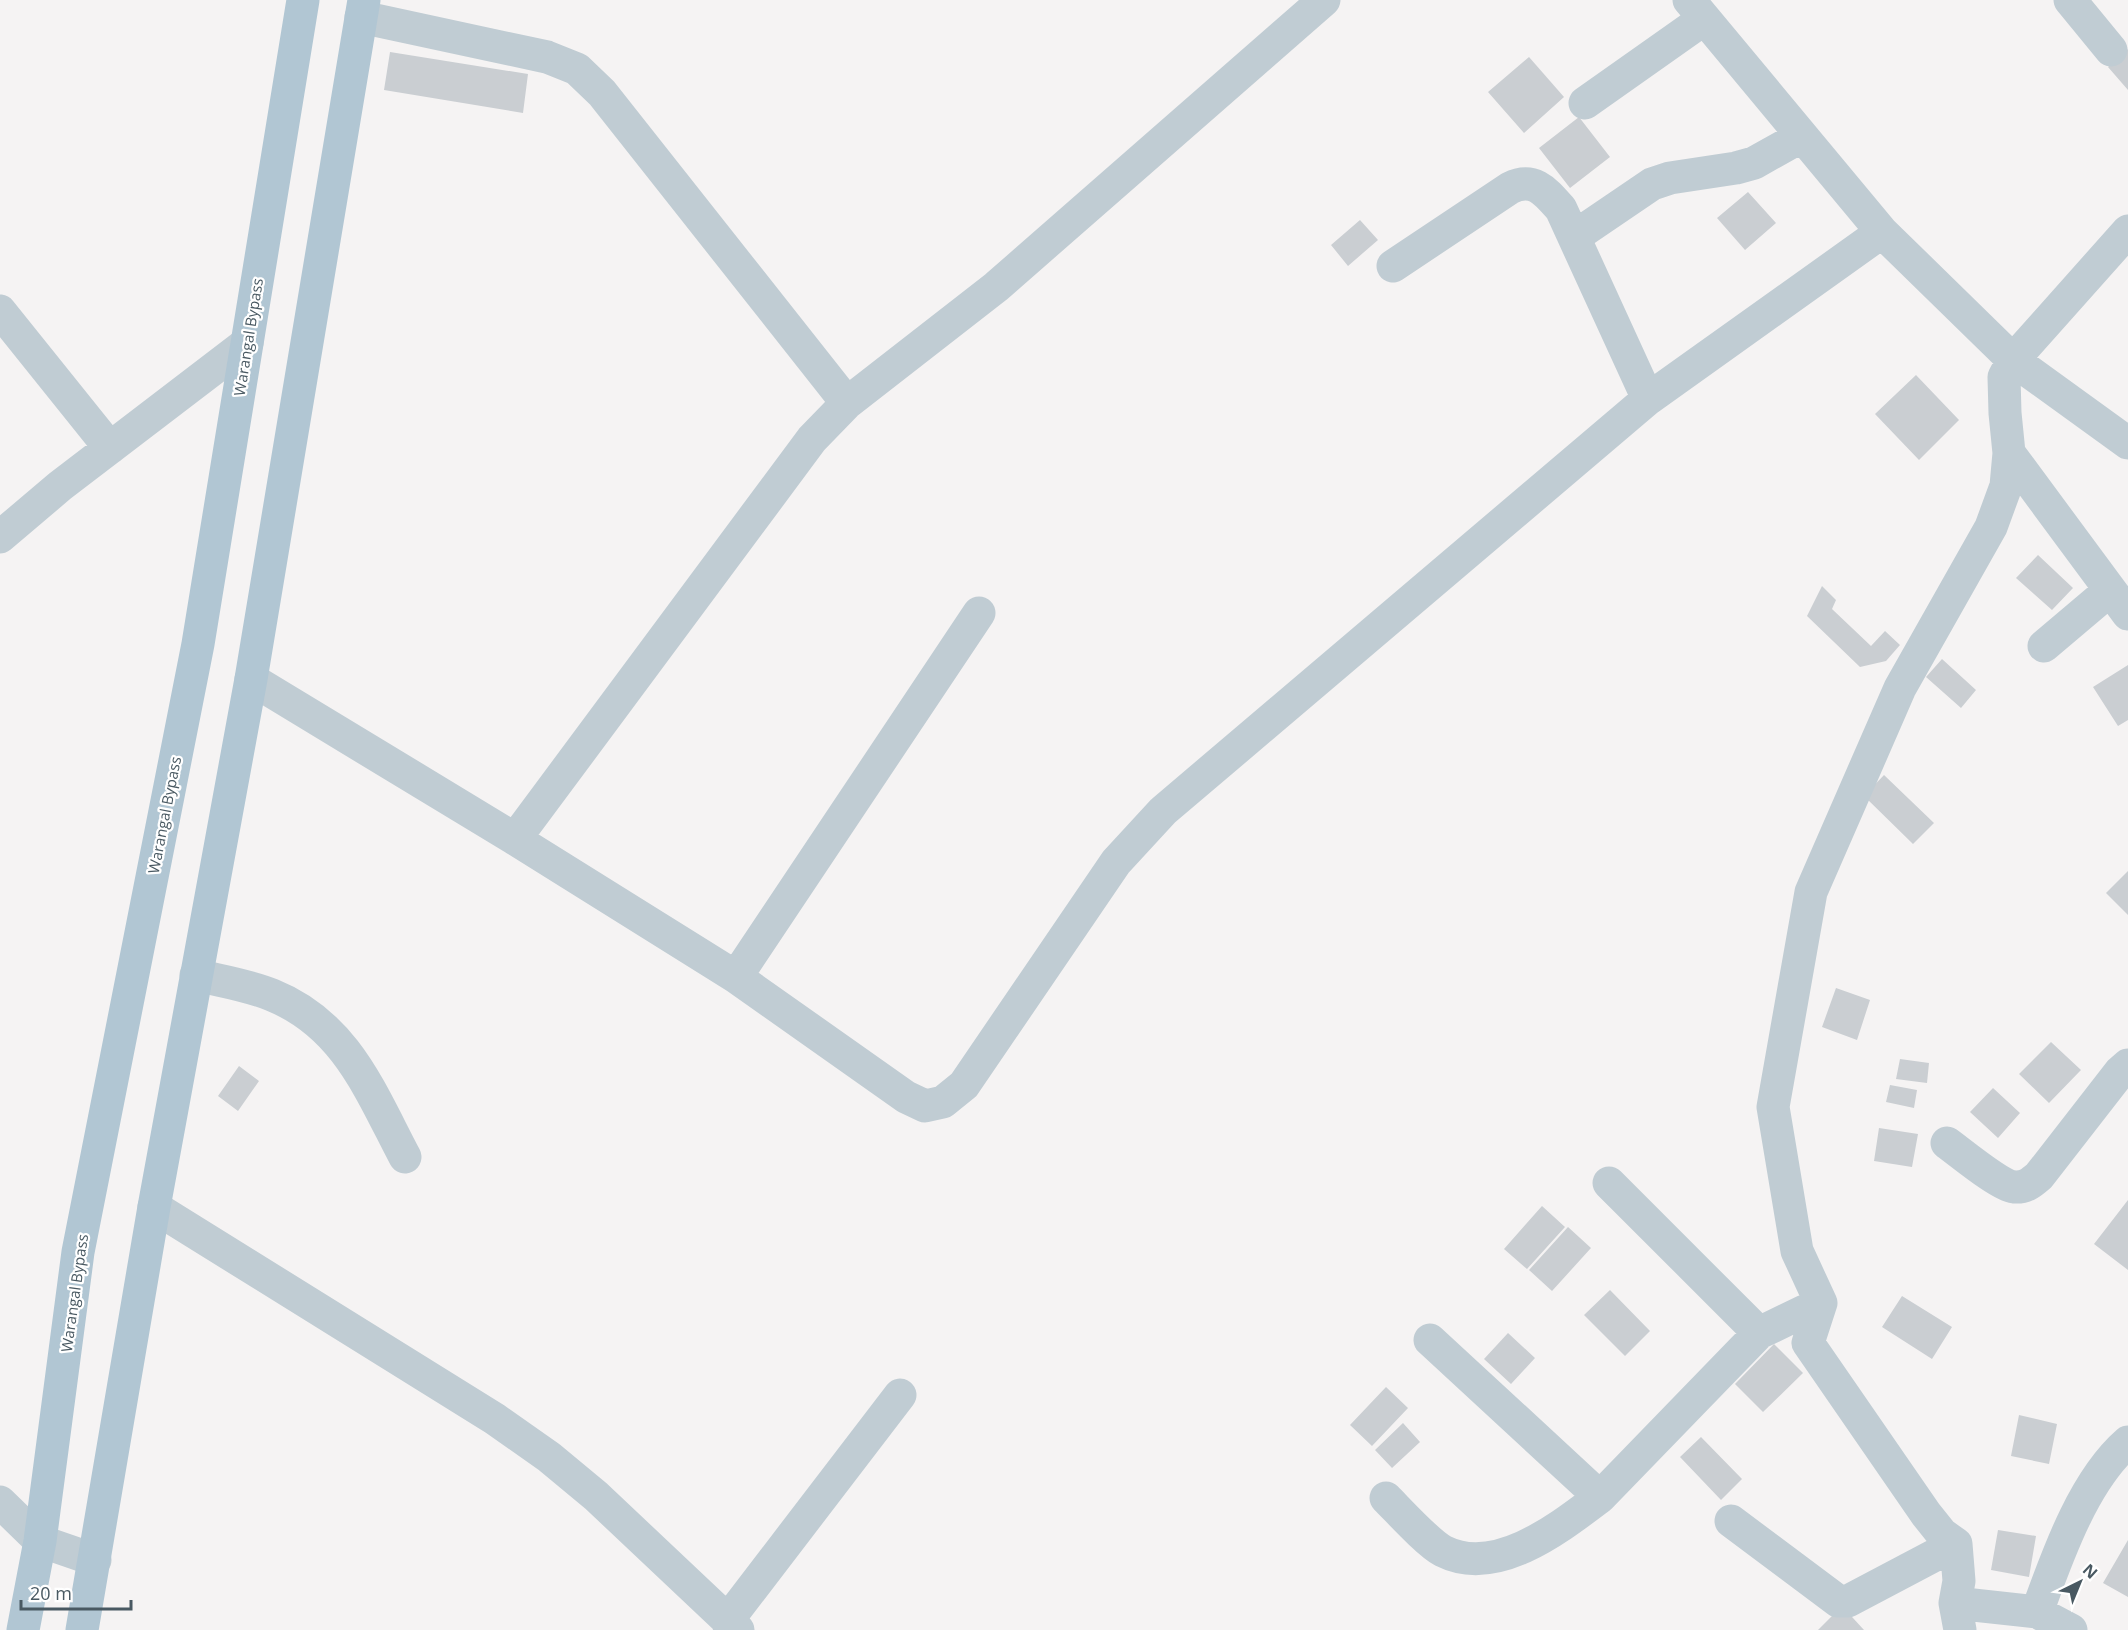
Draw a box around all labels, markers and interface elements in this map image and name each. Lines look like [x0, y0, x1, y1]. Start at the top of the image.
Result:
street label: Warangal Bypass [229, 277, 267, 397]
street label: Warangal Bypass [143, 755, 185, 875]
street label: Warangal Bypass [56, 1233, 92, 1353]
north arrow [2050, 1552, 2110, 1612]
text: N [2078, 1559, 2102, 1584]
scale bar [21, 1573, 130, 1611]
text: 20 m [30, 1581, 72, 1605]

